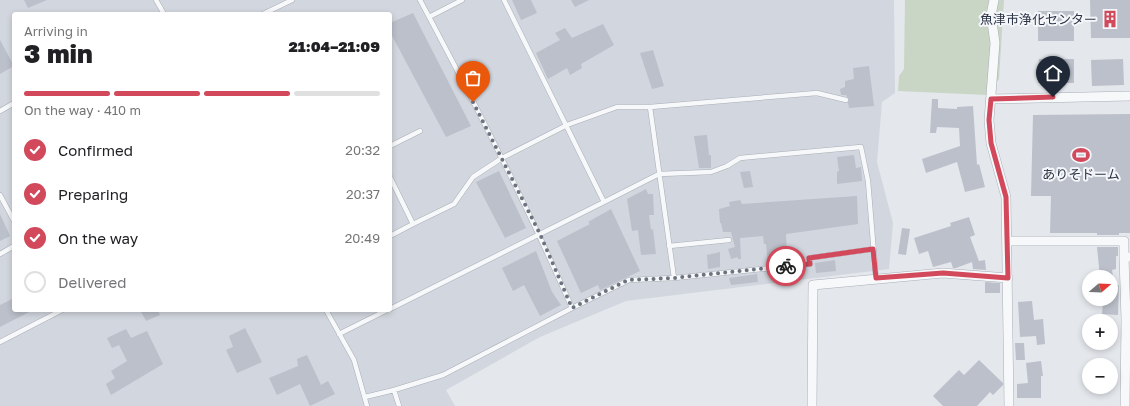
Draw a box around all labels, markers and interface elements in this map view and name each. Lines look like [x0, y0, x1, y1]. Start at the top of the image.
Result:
building icon: 魚津市浄化センター [1100, 9, 1120, 29]
place label: 魚津市浄化センター [980, 11, 1097, 27]
text: Arriving in [24, 23, 88, 39]
text: 21:04–21:09 [289, 37, 380, 55]
text: 3 min [24, 38, 93, 69]
pin [1036, 56, 1070, 97]
pin [456, 61, 490, 102]
icon: home [1042, 62, 1064, 84]
icon: bag [462, 67, 484, 89]
text: On the way · 410 m [24, 102, 141, 118]
icon: check [24, 139, 46, 161]
text: Confirmed [58, 141, 133, 159]
text: 20:32 [345, 142, 380, 158]
sports icon: ありそドーム [1071, 145, 1091, 165]
place label: ありそドーム [1042, 166, 1120, 182]
icon: check [24, 183, 46, 205]
text: Preparing [58, 185, 128, 203]
text: 20:37 [346, 186, 380, 202]
icon: check [24, 227, 46, 249]
text: On the way [58, 229, 138, 247]
text: 20:49 [345, 230, 380, 246]
courier [766, 246, 806, 286]
icon: bike [775, 255, 797, 277]
north arrow [1082, 270, 1118, 306]
map controls [1082, 270, 1118, 394]
text: Delivered [58, 273, 126, 291]
button: + [1082, 314, 1118, 350]
button: − [1082, 358, 1118, 394]

